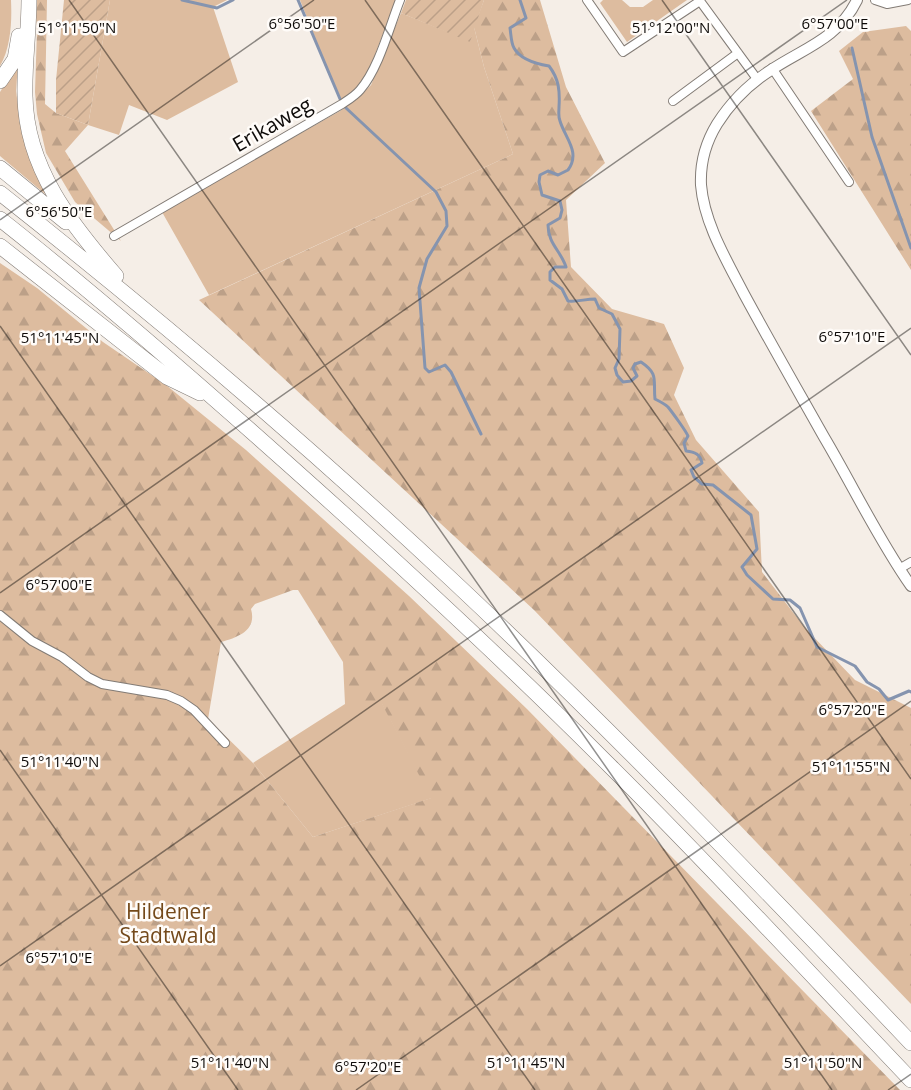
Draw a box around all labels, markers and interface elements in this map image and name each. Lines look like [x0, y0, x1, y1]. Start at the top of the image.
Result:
text: 6°56'50"E [269, 13, 335, 33]
text: 6°57'00"E [802, 13, 868, 33]
text: 51°11'50"N [38, 17, 116, 37]
text: 51°12'00"N [632, 17, 710, 37]
street label: Erikaweg [227, 90, 317, 158]
text: 6°56'50"E [26, 201, 92, 221]
text: 6°57'10"E [819, 326, 885, 346]
text: 51°11'45"N [21, 327, 99, 347]
text: 6°57'00"E [26, 574, 92, 594]
text: 6°57'20"E [819, 699, 885, 719]
text: 51°11'40"N [21, 751, 99, 771]
text: 51°11'55"N [812, 756, 890, 776]
park label: Hildener Stadtwald [119, 897, 217, 949]
text: 6°57'10"E [26, 947, 92, 967]
text: 51°11'40"N [191, 1052, 269, 1072]
text: 51°11'45"N [487, 1052, 565, 1072]
text: 51°11'50"N [784, 1052, 862, 1072]
text: 6°57'20"E [335, 1056, 401, 1076]

